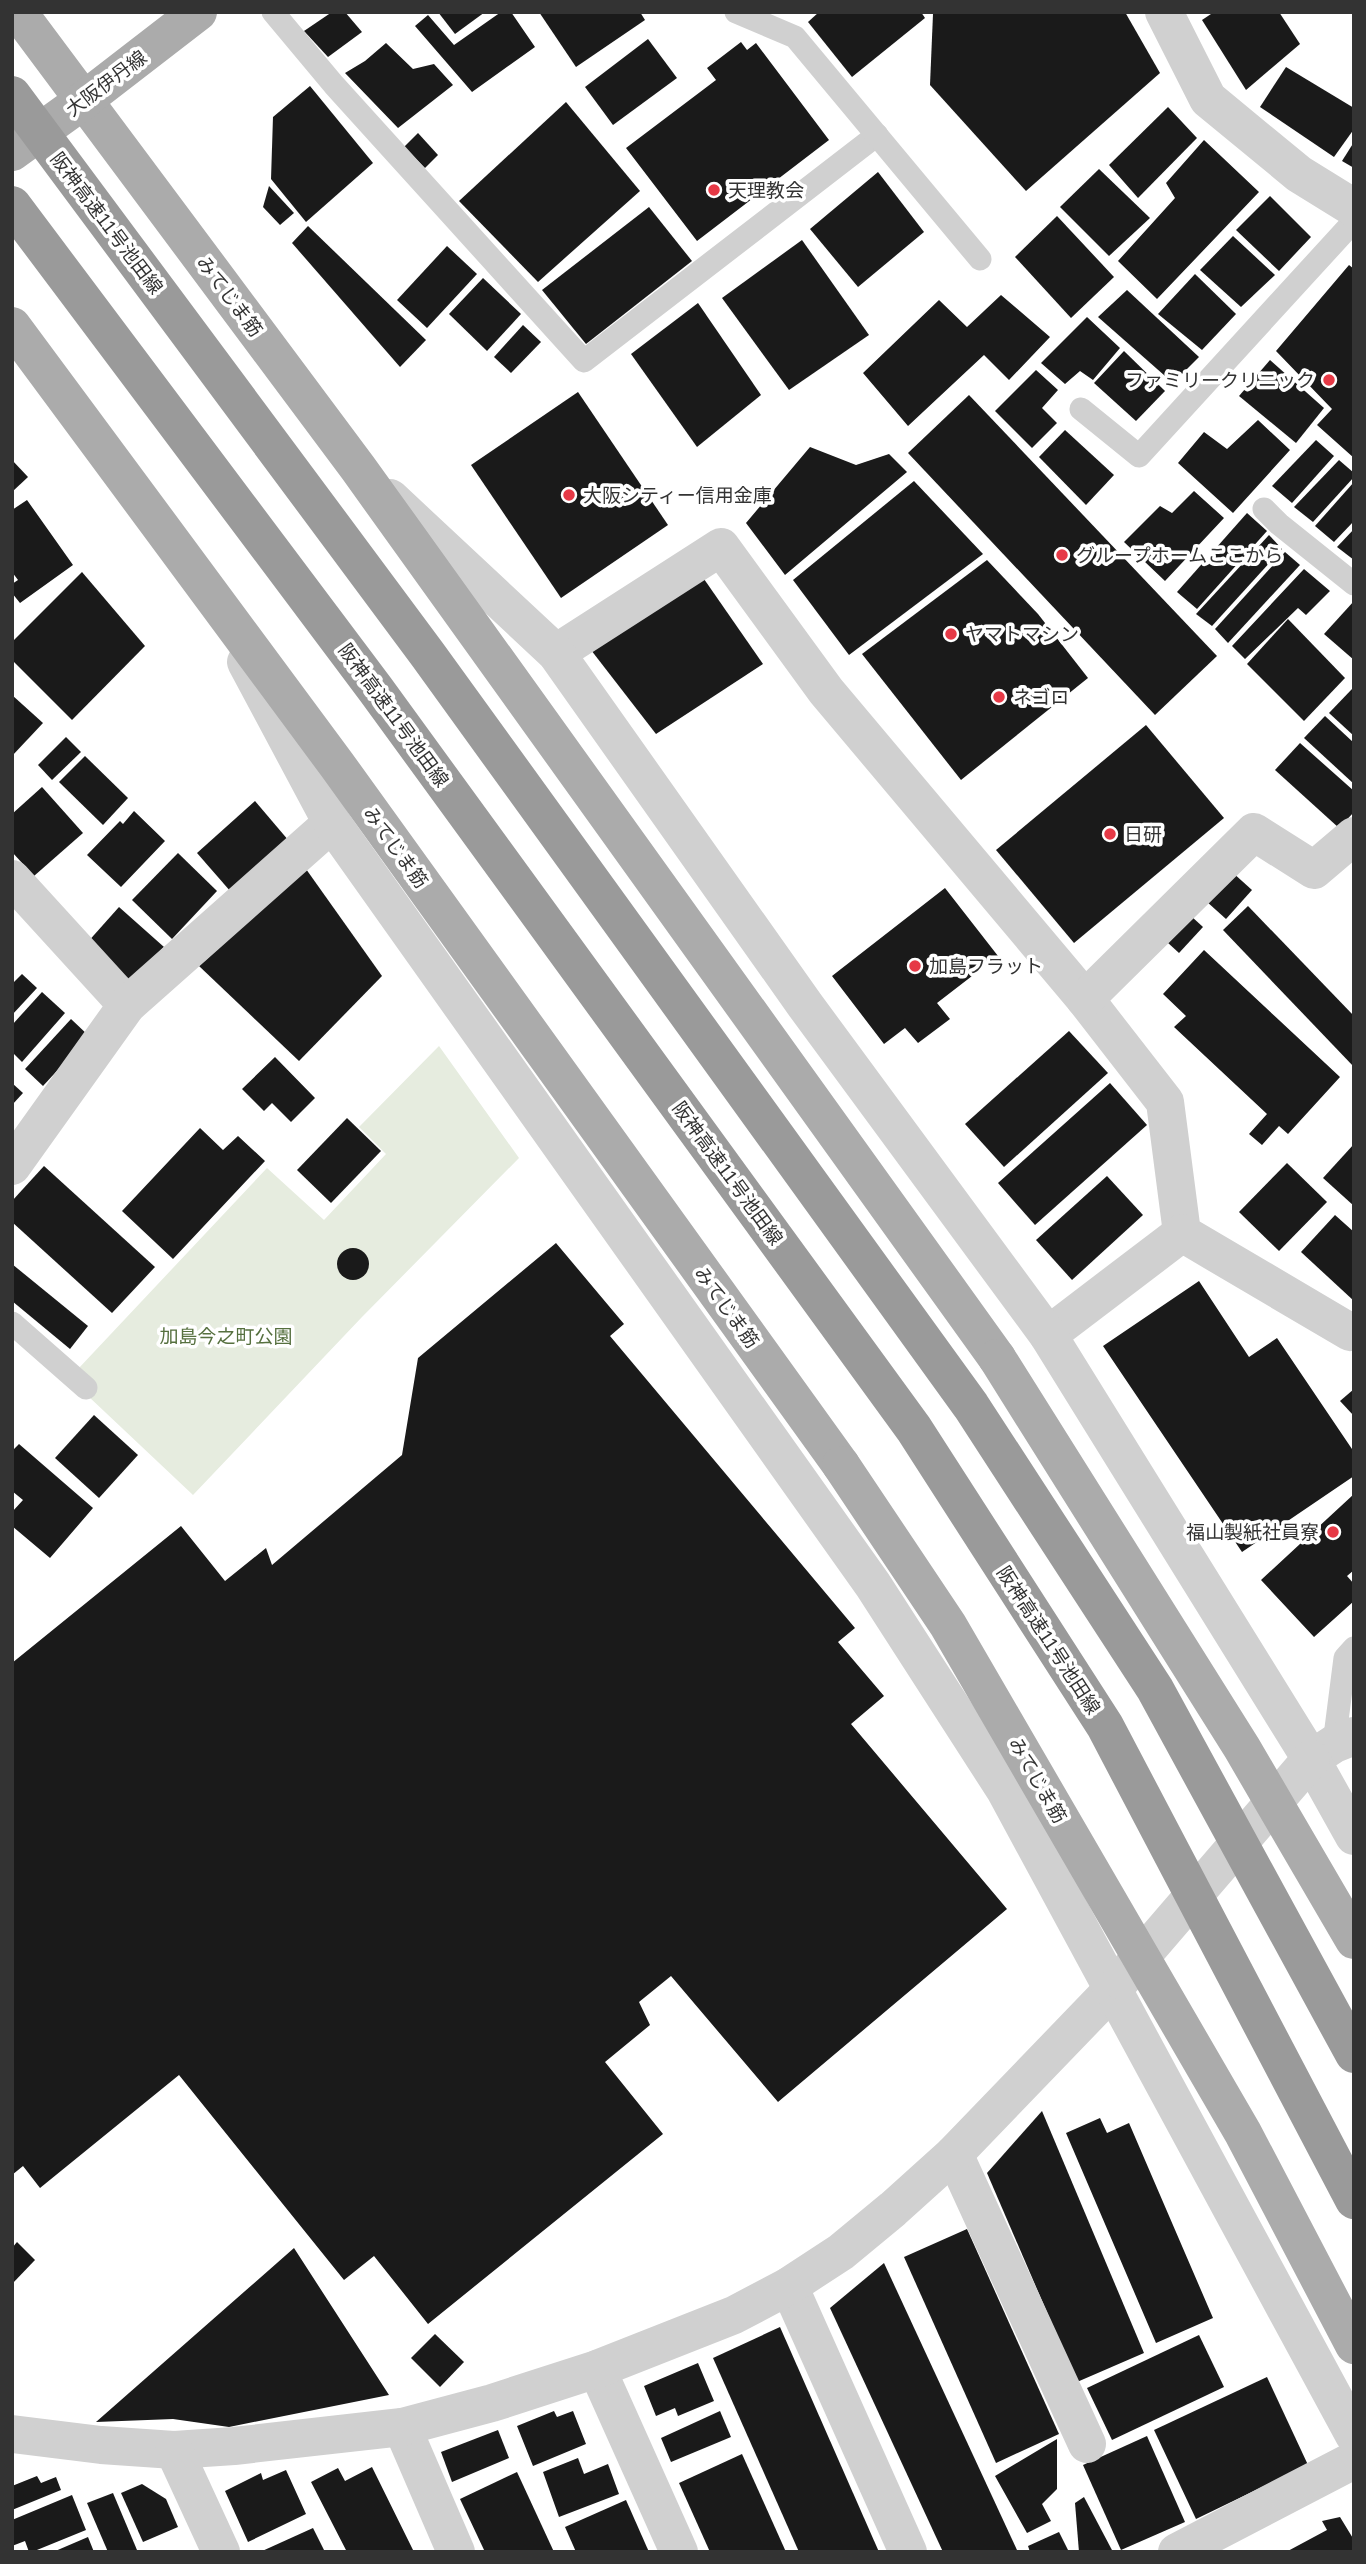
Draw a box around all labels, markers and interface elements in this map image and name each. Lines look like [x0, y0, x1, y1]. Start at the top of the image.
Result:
street label: 大阪伊丹線 [62, 46, 151, 120]
street label: 阪神高速11号池田線 [47, 148, 167, 298]
place label: 天理教会 [728, 180, 804, 201]
marker: 天理教会 [706, 182, 722, 198]
street label: みてじま筋 [193, 252, 267, 341]
place label: ファミリークリニック [1125, 370, 1315, 391]
marker: ファミリークリニック [1321, 372, 1337, 388]
place label: 大阪シティー信用金庫 [583, 485, 772, 506]
marker: 大阪シティー信用金庫 [561, 487, 577, 503]
place label: グループホームここから [1076, 545, 1283, 566]
marker: グループホームここから [1054, 547, 1070, 563]
place label: ヤマトマシン [965, 624, 1079, 645]
marker: ヤマトマシン [943, 626, 959, 642]
street label: 阪神高速11号池田線 [335, 640, 453, 791]
place label: ネゴロ [1013, 687, 1070, 708]
marker: ネゴロ [991, 689, 1007, 705]
street label: みてじま筋 [359, 803, 432, 892]
place label: 日研 [1124, 824, 1162, 845]
marker: 日研 [1102, 826, 1118, 842]
place label: 加島フラット [929, 956, 1043, 977]
marker: 加島フラット [907, 958, 923, 974]
street label: 阪神高速11号池田線 [669, 1098, 787, 1249]
street label: みてじま筋 [690, 1263, 763, 1352]
park label: 加島今之町公園 [159, 1326, 293, 1347]
place label: 福山製紙社員寮 [1186, 1522, 1319, 1543]
marker: 福山製紙社員寮 [1325, 1524, 1341, 1540]
street label: 阪神高速11号池田線 [993, 1563, 1104, 1718]
street label: みてじま筋 [1005, 1734, 1070, 1827]

